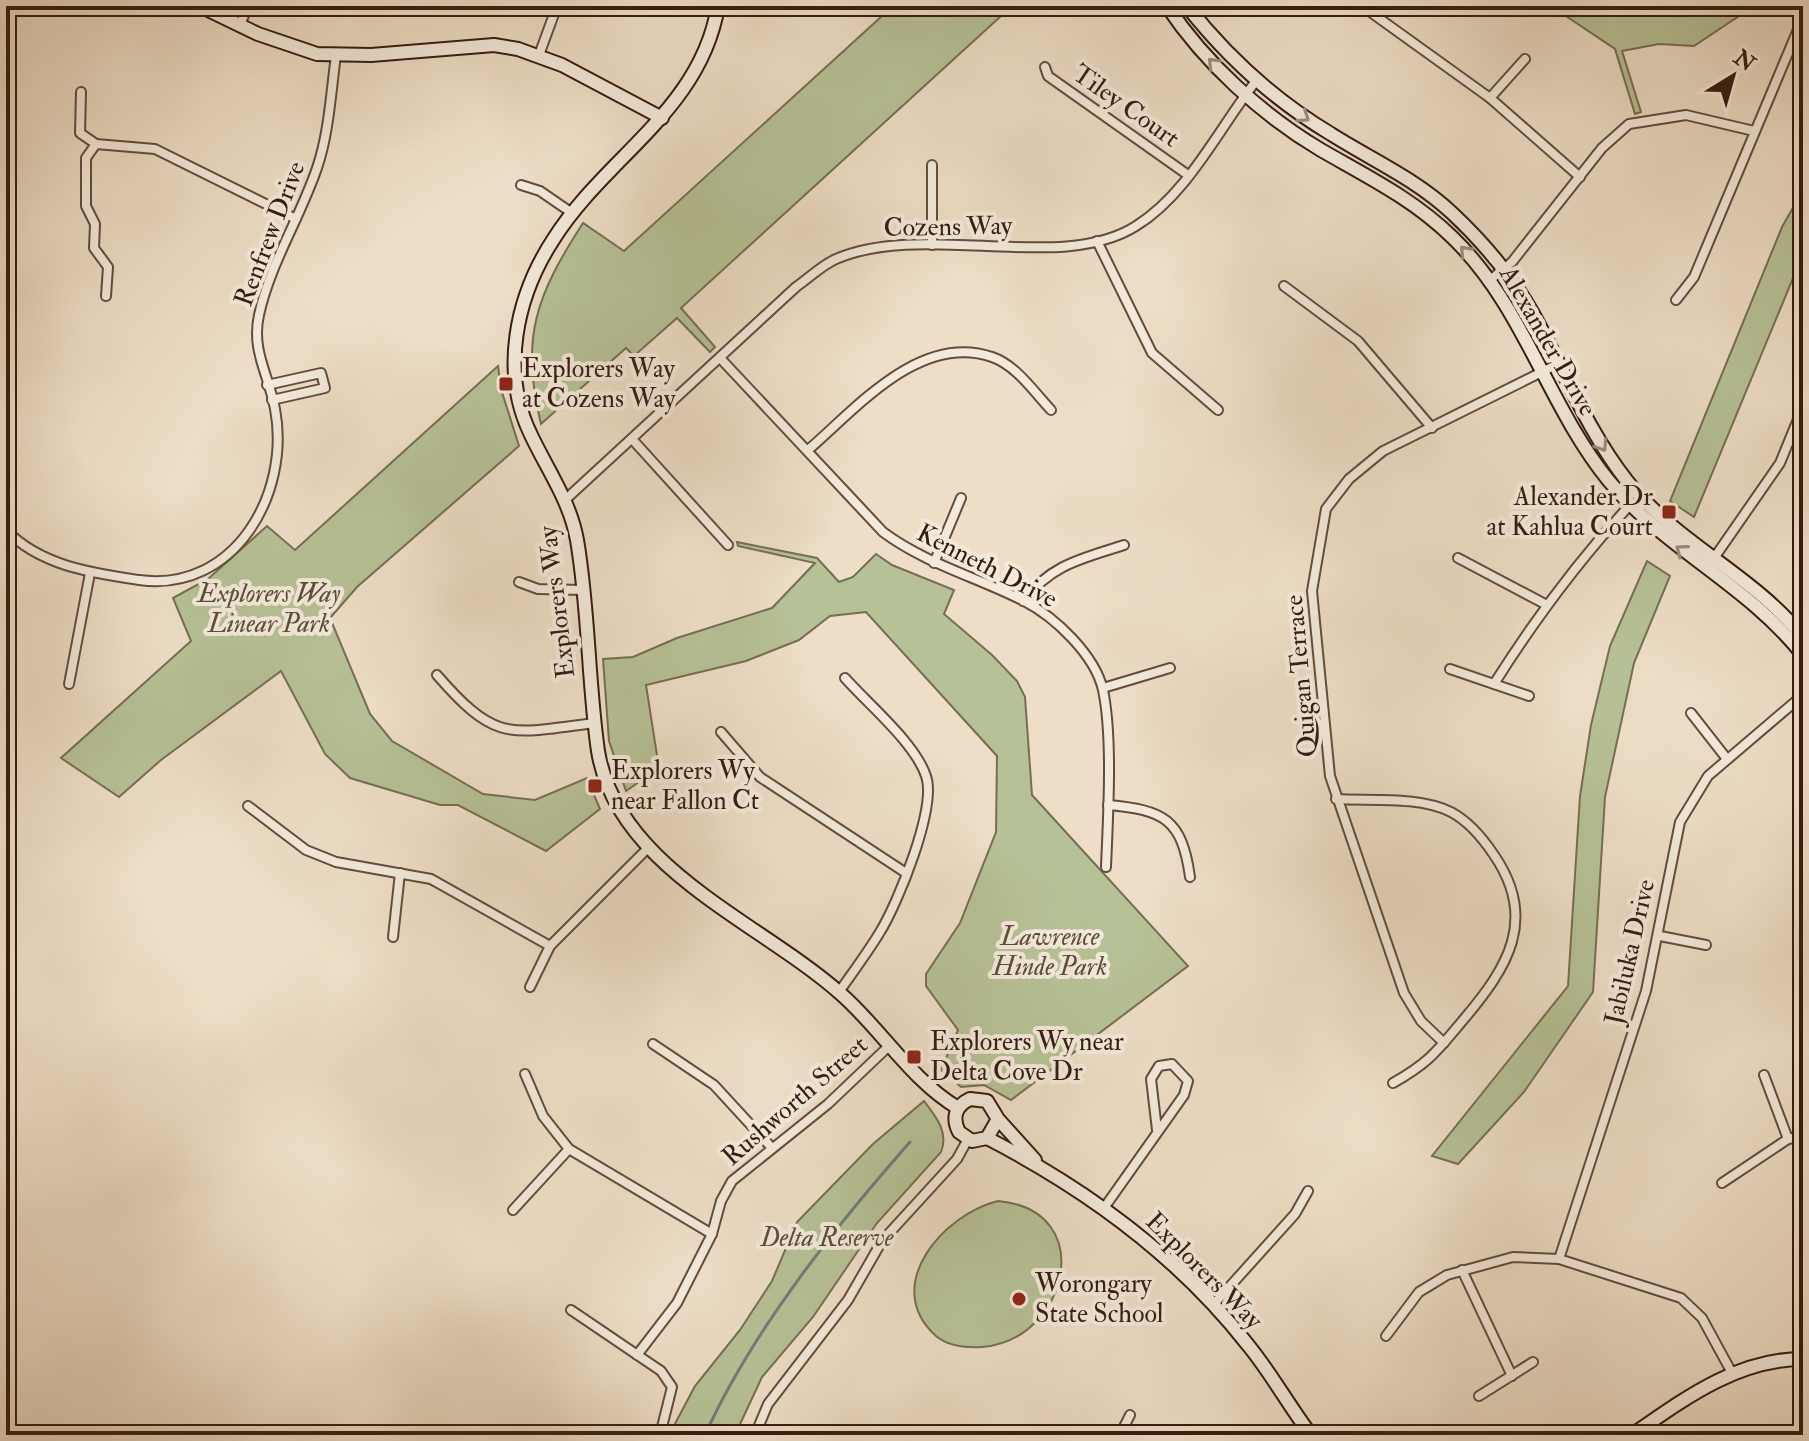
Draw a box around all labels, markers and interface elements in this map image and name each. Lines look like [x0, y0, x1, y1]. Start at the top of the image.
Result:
north arrow [1693, 36, 1773, 116]
text: N [1727, 43, 1761, 78]
street label: Tiley Court [1066, 58, 1186, 154]
one-way arrow [1208, 58, 1222, 72]
one-way arrow [1295, 107, 1310, 122]
street label: Renfrew Drive [228, 157, 312, 311]
street label: Cozens Way [883, 210, 1013, 244]
one-way arrow [1461, 245, 1475, 260]
street label: Alexander Drive [1492, 259, 1604, 422]
place label: Explorers Way at Cozens Way [522, 353, 676, 415]
marker: Explorers Way at Cozens Way [497, 375, 515, 393]
one-way arrow [1592, 437, 1607, 452]
place label: Alexander Dr at Kahlua Court [1487, 481, 1653, 543]
marker: Alexander Dr at Kahlua Court [1660, 503, 1678, 521]
street label: Kenneth Drive [911, 517, 1063, 615]
street label: Explorers Way [532, 524, 583, 680]
one-way arrow [1675, 545, 1689, 559]
park label: Explorers Way Linear Park [196, 578, 341, 640]
street label: Quigan Terrace [1278, 593, 1324, 759]
place label: Explorers Wy near Fallon Ct [611, 755, 759, 817]
marker: Explorers Wy near Fallon Ct [586, 777, 604, 795]
street label: Jabiluka Drive [1598, 876, 1662, 1029]
park label: Lawrence Hinde Park [992, 921, 1107, 983]
place label: Explorers Wy near Delta Cove Dr [930, 1026, 1124, 1088]
street label: Rushworth Street [716, 1029, 874, 1173]
marker: Explorers Wy near Delta Cove Dr [905, 1048, 923, 1066]
street label: Explorers Way [1138, 1206, 1270, 1337]
park label: Delta Reserve [760, 1222, 894, 1254]
place label: Worongary State School [1034, 1268, 1164, 1330]
marker: Worongary State School [1010, 1290, 1028, 1308]

